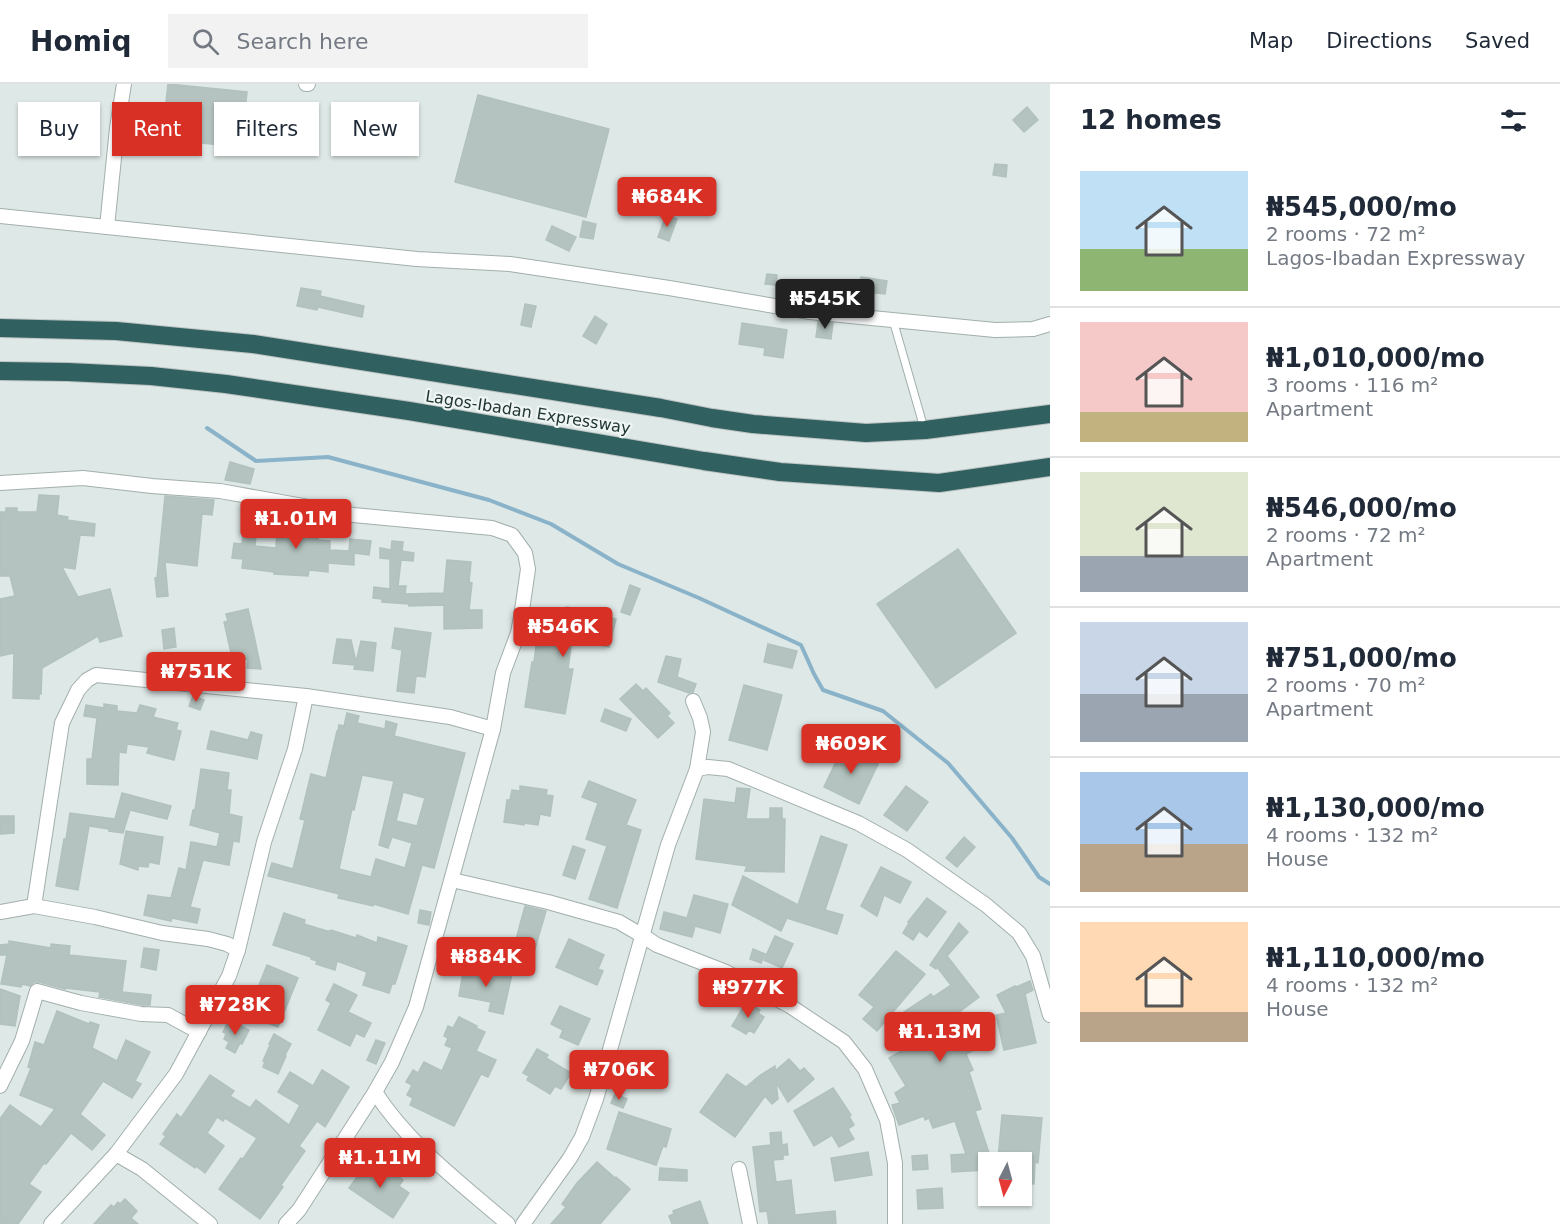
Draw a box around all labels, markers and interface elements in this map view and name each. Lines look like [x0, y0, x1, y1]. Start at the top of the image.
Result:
search box [168, 14, 588, 68]
text: Homiq [30, 25, 132, 58]
icon: search [189, 25, 222, 58]
text: Search here [237, 29, 369, 54]
text: Map [1249, 29, 1293, 53]
text: Directions [1326, 29, 1432, 53]
text: Saved [1465, 29, 1530, 53]
chip: Buy [18, 102, 100, 156]
chip: Rent [112, 102, 202, 156]
chip: Filters [214, 102, 319, 156]
chip: New [331, 102, 419, 156]
icon: filters [1497, 104, 1530, 137]
text: 12 homes [1080, 105, 1222, 135]
pin: ₦684K [625, 177, 709, 228]
text: ₦684K [631, 184, 703, 208]
text: ₦545,000/mo [1266, 192, 1457, 222]
icon: home [1128, 195, 1200, 267]
text: 2 rooms · 72 m² [1266, 222, 1426, 246]
text: Lagos-Ibadan Expressway [1266, 246, 1525, 270]
pin: ₦545K [783, 279, 867, 330]
text: ₦545K [789, 286, 861, 310]
text: ₦1,010,000/mo [1266, 343, 1485, 373]
icon: home [1128, 346, 1200, 418]
text: 3 rooms · 116 m² [1266, 373, 1438, 397]
street label: Lagos-Ibadan Expressway [424, 386, 632, 438]
text: Apartment [1266, 397, 1373, 421]
text: ₦546,000/mo [1266, 493, 1457, 523]
icon: home [1128, 496, 1200, 568]
pin: ₦1.01M [247, 499, 345, 550]
text: ₦1.01M [254, 506, 338, 530]
text: 2 rooms · 72 m² [1266, 523, 1426, 547]
text: Apartment [1266, 547, 1373, 571]
pin: ₦546K [521, 607, 605, 658]
text: ₦546K [527, 614, 599, 638]
text: ₦751,000/mo [1266, 643, 1457, 673]
icon: home [1128, 646, 1200, 718]
pin: ₦751K [154, 652, 238, 703]
text: ₦751K [160, 659, 232, 683]
text: 2 rooms · 70 m² [1266, 673, 1426, 697]
text: Apartment [1266, 697, 1373, 721]
pin: ₦609K [809, 724, 893, 775]
text: ₦609K [815, 731, 887, 755]
text: ₦1,130,000/mo [1266, 793, 1485, 823]
icon: home [1128, 796, 1200, 868]
text: 4 rooms · 132 m² [1266, 823, 1438, 847]
text: House [1266, 847, 1329, 871]
pin: ₦884K [444, 937, 528, 988]
text: ₦1,110,000/mo [1266, 943, 1485, 973]
text: ₦884K [450, 944, 522, 968]
icon: home [1128, 946, 1200, 1018]
pin: ₦977K [706, 968, 790, 1019]
text: 4 rooms · 132 m² [1266, 973, 1438, 997]
text: ₦977K [712, 975, 784, 999]
pin: ₦728K [193, 985, 277, 1036]
text: ₦728K [199, 992, 271, 1016]
text: House [1266, 997, 1329, 1021]
pin: ₦1.13M [891, 1012, 989, 1063]
text: ₦1.13M [898, 1019, 982, 1043]
pin: ₦706K [577, 1050, 661, 1101]
text: ₦706K [583, 1057, 655, 1081]
pin: ₦1.11M [331, 1138, 429, 1189]
text: ₦1.11M [338, 1145, 422, 1169]
north arrow [978, 1152, 1032, 1206]
map controls [978, 1152, 1032, 1206]

